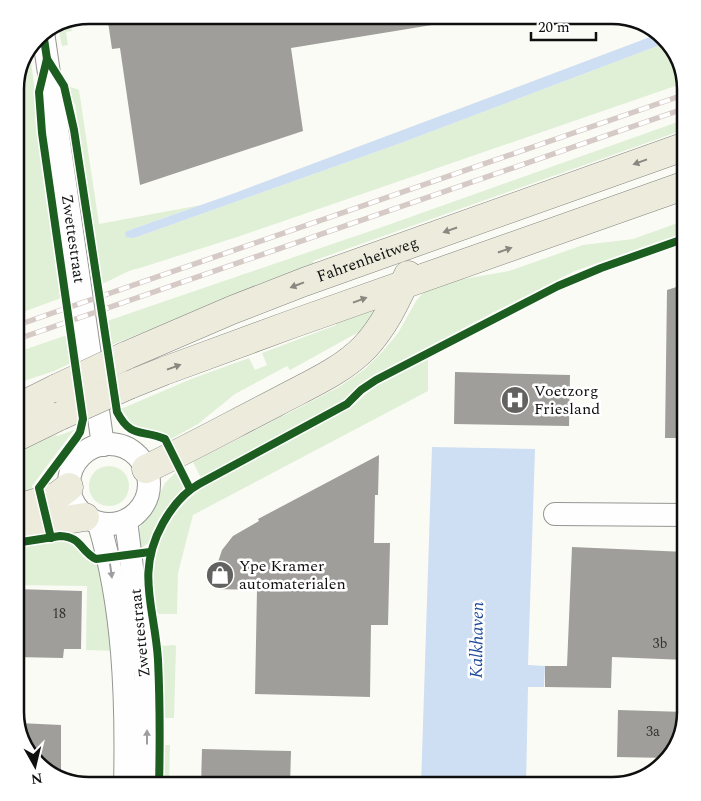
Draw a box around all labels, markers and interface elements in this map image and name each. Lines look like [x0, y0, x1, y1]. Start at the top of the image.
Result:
scale bar [531, 10, 596, 42]
text: 20 m [538, 16, 570, 39]
one-way arrow [632, 159, 647, 167]
street label: Zwettestraat [55, 193, 91, 285]
one-way arrow [442, 226, 457, 234]
street label: Fahrenheitweg [313, 230, 421, 289]
one-way arrow [498, 246, 513, 253]
one-way arrow [289, 281, 304, 289]
one-way arrow [353, 296, 368, 304]
one-way arrow [167, 363, 182, 370]
place label: Voetzorg Friesland [534, 379, 600, 421]
hospital icon: Voetzorg Friesland [500, 385, 530, 415]
place label: Ype Kramer automaterialen [239, 554, 346, 596]
shop icon: Ype Kramer automaterialen [205, 560, 235, 590]
one-way arrow [107, 563, 115, 579]
street label: Zwettestraat [123, 587, 157, 679]
water label: Kalkhaven [463, 601, 491, 679]
house number: 18 [52, 603, 66, 624]
house number: 3b [653, 633, 668, 654]
house number: 3a [646, 721, 660, 742]
one-way arrow [143, 729, 151, 745]
north arrow [10, 741, 60, 791]
text: N [30, 767, 44, 790]

